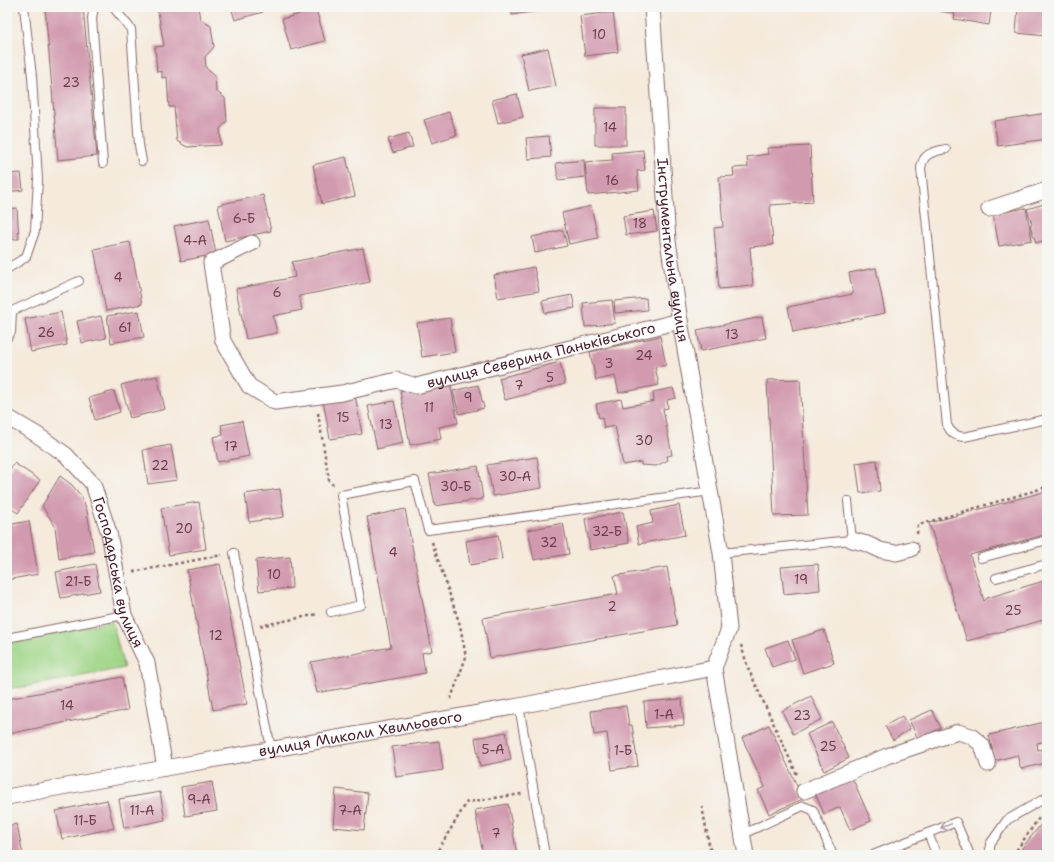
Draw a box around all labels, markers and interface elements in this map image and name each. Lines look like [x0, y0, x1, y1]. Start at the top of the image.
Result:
house number: 10 [592, 26, 606, 43]
house number: 23 [62, 74, 80, 91]
house number: 14 [603, 119, 617, 136]
street label: Інструментальна вулиця [652, 157, 694, 344]
house number: 16 [605, 172, 619, 189]
house number: 6-Б [233, 210, 255, 227]
house number: 18 [633, 215, 647, 232]
house number: 4-А [183, 232, 207, 249]
house number: 4 [113, 269, 123, 286]
house number: 6 [272, 284, 282, 301]
street label: вулиця Северина Паньківського [425, 317, 658, 393]
house number: 61 [118, 319, 132, 336]
house number: 26 [37, 324, 55, 341]
house number: 13 [725, 326, 739, 343]
house number: 24 [635, 347, 653, 364]
house number: 3 [604, 355, 614, 372]
house number: 5 [546, 369, 554, 386]
house number: 7 [514, 377, 524, 394]
house number: 9 [463, 389, 473, 406]
house number: 11 [424, 399, 434, 416]
house number: 15 [336, 409, 350, 426]
house number: 13 [379, 416, 393, 433]
house number: 30 [635, 432, 653, 449]
house number: 17 [224, 438, 238, 455]
house number: 22 [151, 457, 169, 474]
house number: 30-А [499, 468, 531, 485]
house number: 30-Б [440, 478, 472, 495]
street label: Господарська вулиця [88, 494, 148, 651]
house number: 20 [175, 520, 193, 537]
house number: 32-Б [592, 523, 622, 540]
house number: 32 [540, 534, 558, 551]
house number: 4 [388, 544, 398, 561]
house number: 10 [267, 566, 281, 583]
house number: 19 [794, 571, 808, 588]
house number: 21-Б [64, 573, 92, 590]
house number: 2 [607, 598, 617, 615]
house number: 25 [1005, 602, 1021, 619]
house number: 12 [209, 627, 223, 644]
house number: 14 [60, 697, 74, 714]
street label: вулиця Миколи Хвильового [257, 706, 464, 761]
house number: 1-А [654, 706, 674, 723]
house number: 23 [793, 707, 811, 724]
house number: 25 [820, 738, 836, 755]
house number: 5-А [482, 741, 504, 758]
house number: 1-Б [614, 742, 632, 759]
house number: 9-А [187, 791, 211, 808]
house number: 11-А [130, 802, 154, 819]
house number: 7-А [338, 802, 362, 819]
house number: 11-Б [73, 812, 97, 829]
one-way arrow [940, 822, 952, 830]
house number: 7 [491, 825, 501, 842]

